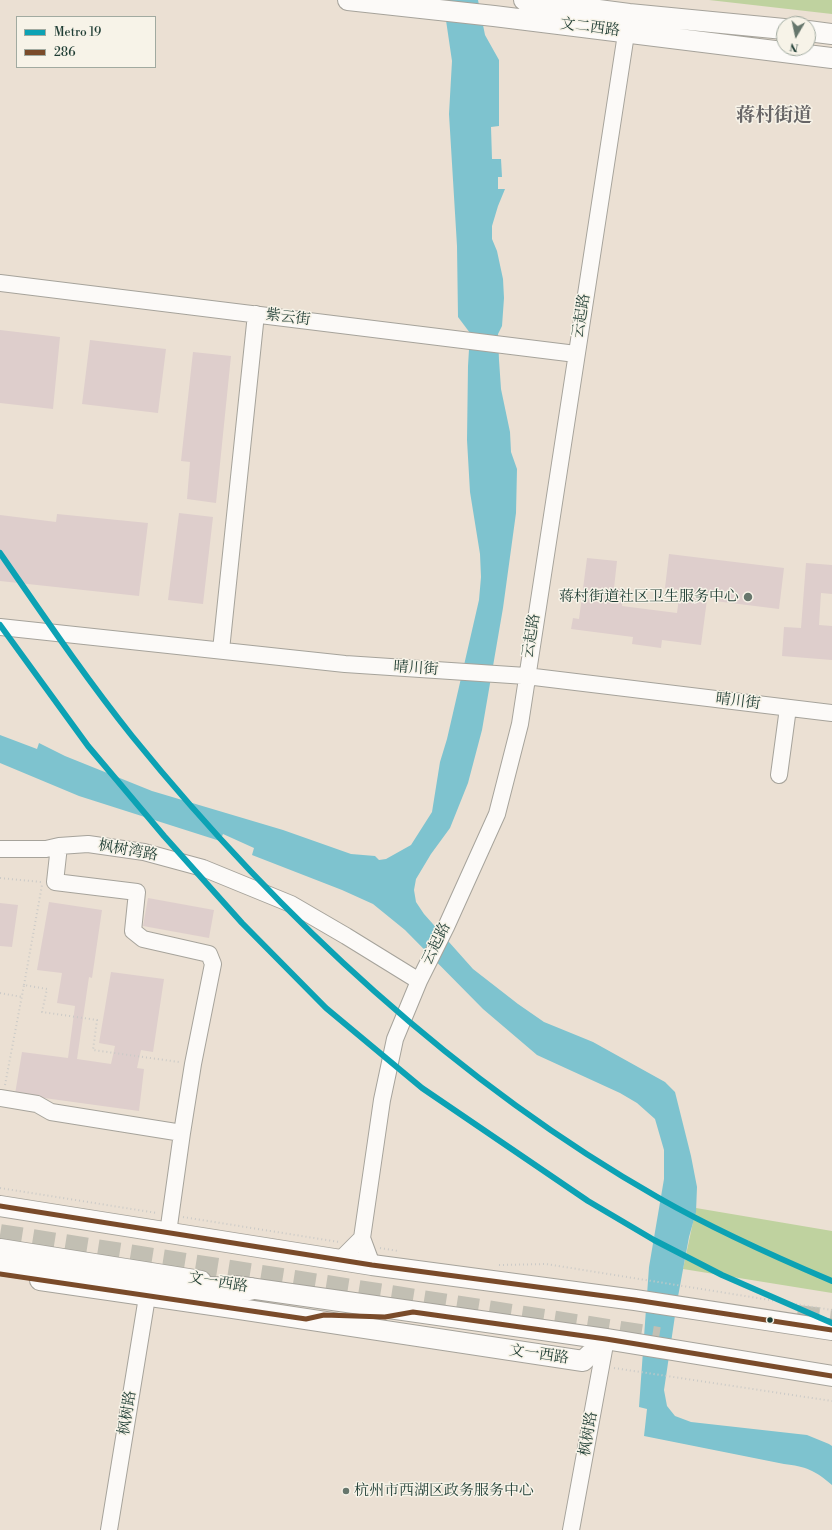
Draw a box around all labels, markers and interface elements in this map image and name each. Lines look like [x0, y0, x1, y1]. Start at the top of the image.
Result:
street label: 文二西路 [559, 15, 621, 41]
legend [16, 16, 156, 68]
north arrow [776, 16, 816, 56]
text: Metro 19 [54, 25, 101, 40]
text: N [789, 39, 800, 54]
text: 286 [54, 45, 75, 60]
district label: 蒋村街道 [736, 105, 812, 127]
street label: 云起路 [570, 292, 594, 340]
street label: 紫云街 [265, 306, 311, 330]
place label: 蒋村街道社区卫生服务中心 [559, 588, 739, 606]
marker: 蒋村街道社区卫生服务中心 [742, 591, 754, 603]
street label: 云起路 [520, 612, 544, 660]
street label: 晴川街 [393, 658, 439, 680]
street label: 晴川街 [715, 690, 761, 714]
street label: 枫树湾路 [97, 837, 159, 865]
street label: 云起路 [419, 920, 455, 968]
street label: 文一西路 [187, 1269, 249, 1297]
unlabelled marker [765, 1315, 775, 1325]
street label: 文一西路 [508, 1342, 570, 1368]
street label: 枫树路 [116, 1389, 140, 1437]
street label: 枫树路 [576, 1410, 602, 1458]
place label: 杭州市西湖区政务服务中心 [354, 1482, 534, 1500]
marker: 杭州市西湖区政务服务中心 [341, 1486, 351, 1496]

